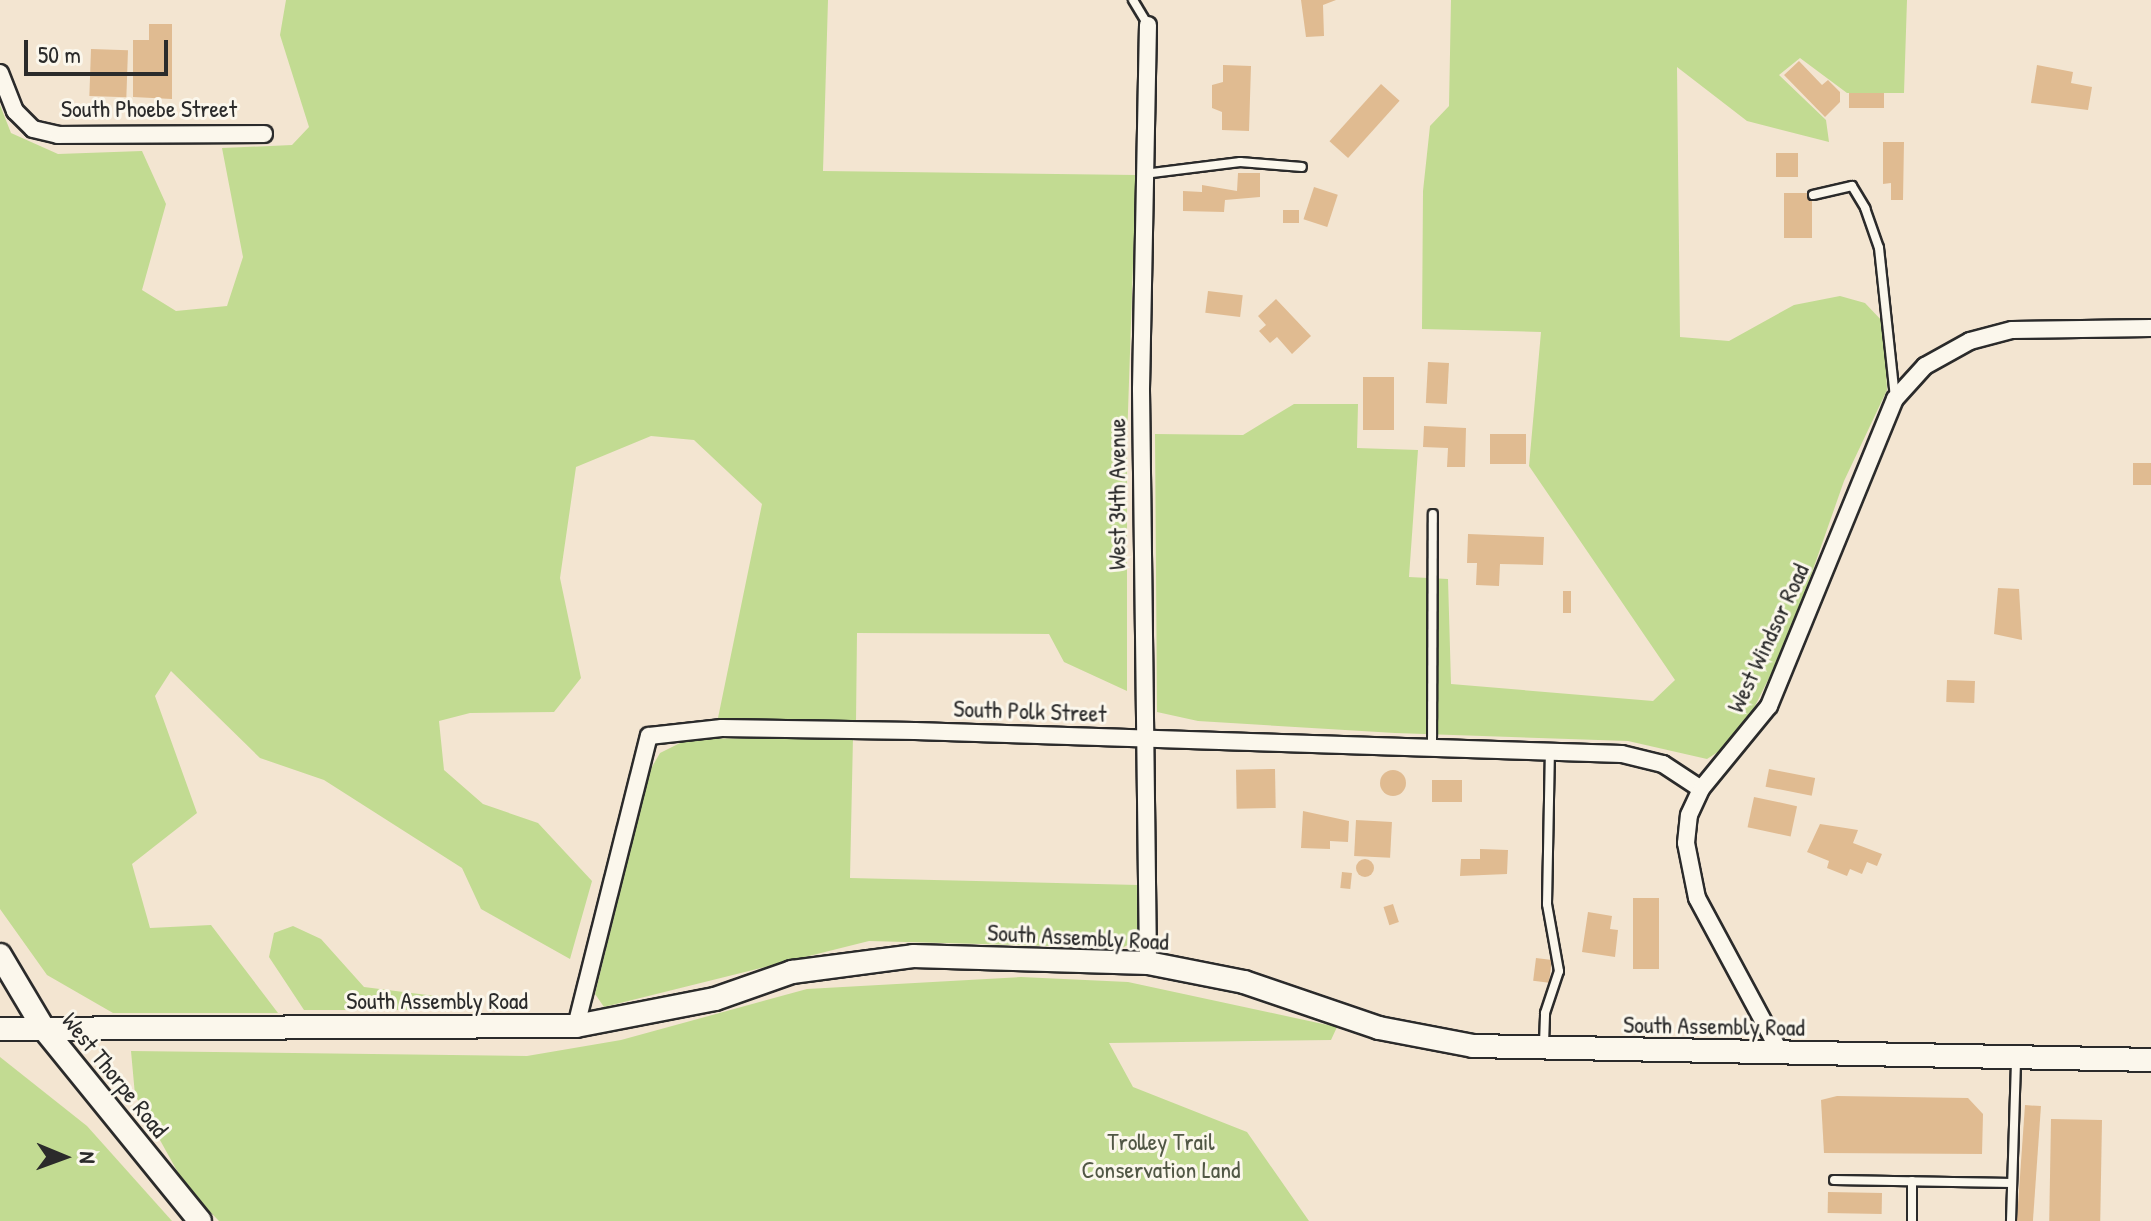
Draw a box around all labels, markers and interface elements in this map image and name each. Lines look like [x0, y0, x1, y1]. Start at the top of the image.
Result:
scale bar [28, 24, 172, 74]
text: 50 m [38, 38, 81, 70]
street label: South Phoebe Street [61, 95, 237, 123]
street label: West 34th Avenue [1103, 418, 1131, 570]
street label: West Windsor Road [1721, 559, 1815, 717]
street label: South Polk Street [953, 694, 1107, 728]
street label: South Assembly Road [987, 918, 1169, 956]
street label: South Assembly Road [346, 987, 528, 1015]
street label: West Thorpe Road [56, 1007, 174, 1143]
street label: South Assembly Road [1623, 1010, 1805, 1042]
north arrow [24, 1117, 104, 1197]
park label: Trolley Trail Conservation Land [1082, 1128, 1240, 1184]
text: N [73, 1151, 103, 1164]

